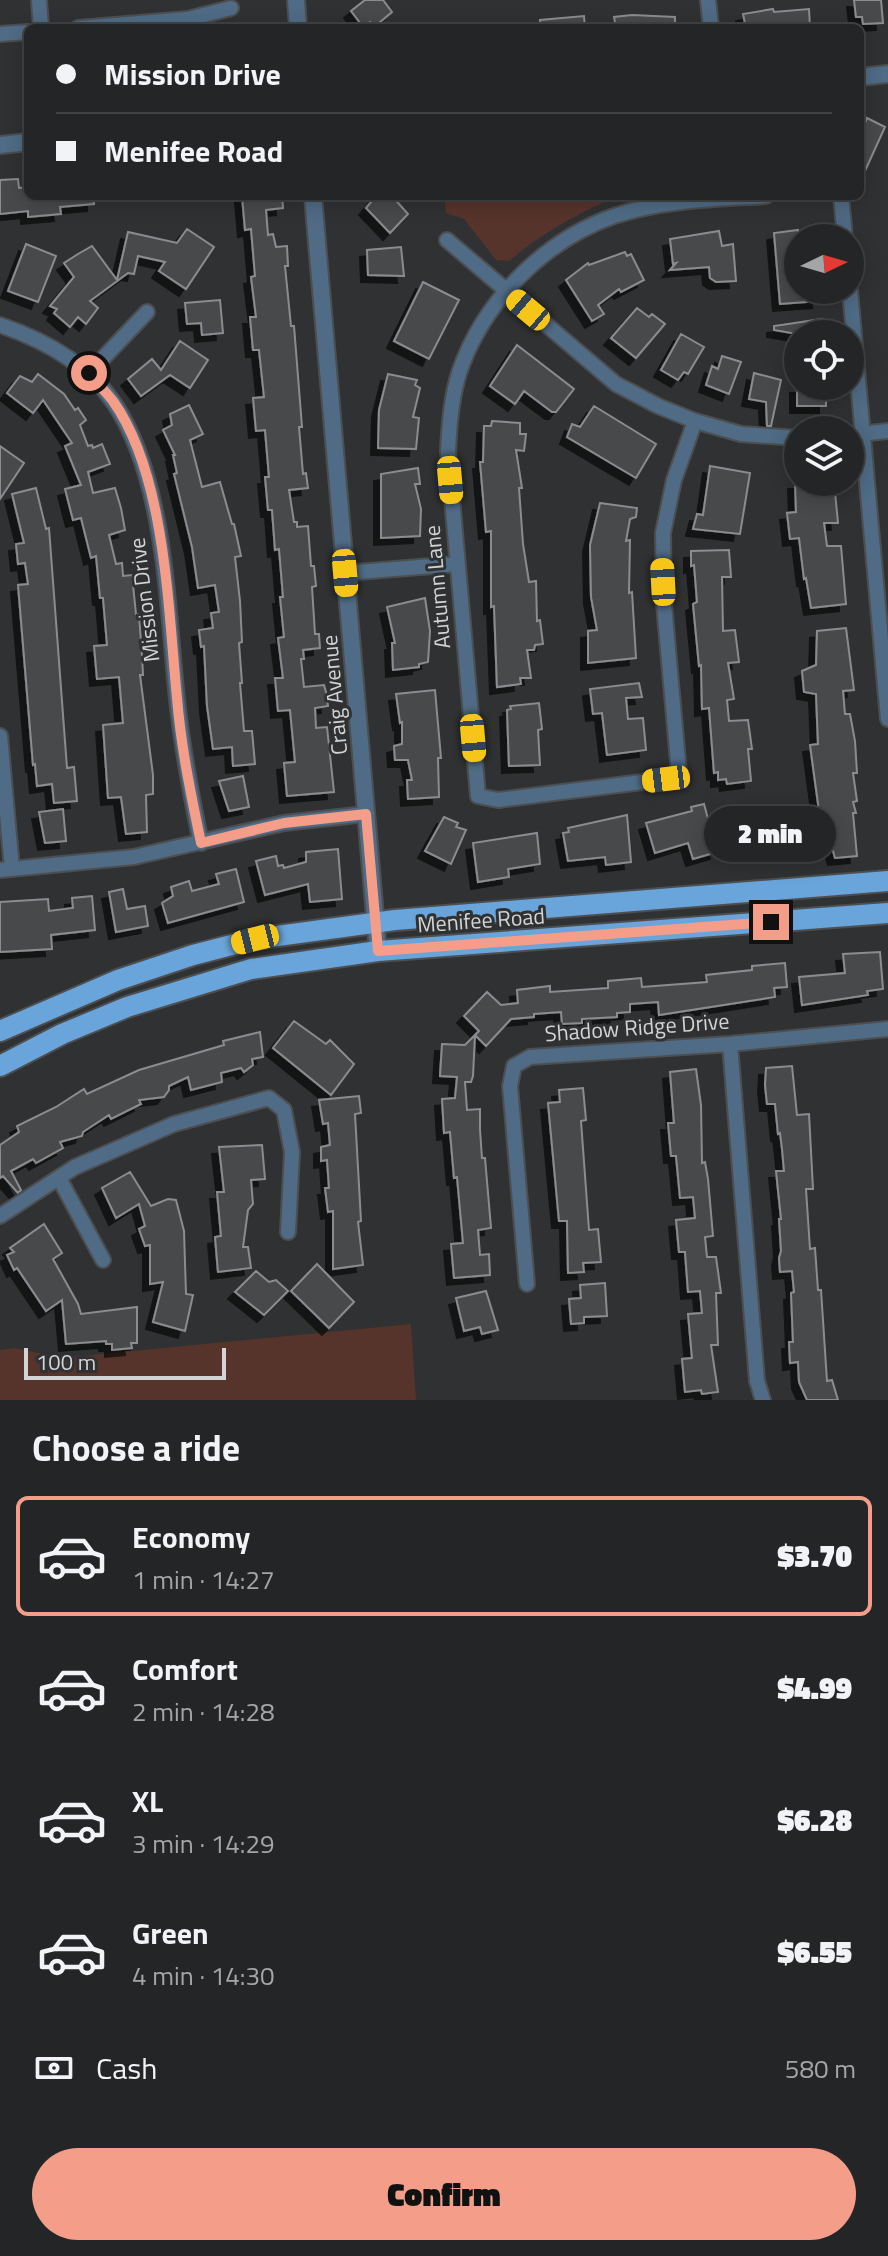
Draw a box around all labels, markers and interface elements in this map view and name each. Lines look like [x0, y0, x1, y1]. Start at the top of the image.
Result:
text: Mission Drive [104, 51, 281, 97]
text: Menifee Road [104, 128, 283, 174]
north arrow [784, 224, 864, 304]
map controls [784, 224, 864, 496]
car [502, 285, 554, 335]
button: locate [784, 320, 864, 400]
route start [71, 355, 107, 391]
button: layers [784, 416, 864, 496]
car [436, 455, 464, 505]
street label: Autumn Lane [415, 524, 459, 650]
street label: Mission Drive [120, 536, 168, 664]
car [331, 548, 359, 598]
car [650, 557, 676, 607]
street label: Craig Avenue [312, 634, 356, 756]
car [459, 713, 487, 763]
car [641, 764, 691, 794]
callout: 2 min [705, 806, 837, 862]
text: 2 min [738, 814, 802, 853]
street label: Menifee Road [416, 899, 546, 941]
route end [753, 904, 789, 940]
car [229, 922, 281, 956]
street label: Shadow Ridge Drive [544, 1004, 730, 1050]
scale bar [24, 1344, 226, 1380]
text: 100 m [36, 1345, 96, 1379]
text: Choose a ride [32, 1420, 240, 1475]
text: Economy [132, 1514, 250, 1560]
icon: car [36, 1520, 108, 1592]
text: $3.70 [778, 1533, 852, 1579]
text: 1 min · 14:27 [132, 1560, 275, 1599]
text: Comfort [132, 1646, 238, 1692]
icon: car [36, 1652, 108, 1724]
text: $4.99 [778, 1665, 852, 1711]
text: 2 min · 14:28 [132, 1692, 275, 1731]
text: XL [132, 1778, 163, 1824]
icon: car [36, 1784, 108, 1856]
text: $6.28 [778, 1797, 852, 1843]
text: 3 min · 14:29 [132, 1824, 275, 1863]
text: Green [132, 1910, 209, 1956]
icon: car [36, 1916, 108, 1988]
text: $6.55 [778, 1929, 852, 1975]
text: 4 min · 14:30 [132, 1956, 275, 1995]
text: Cash [96, 2045, 157, 2091]
icon: cash [32, 2046, 76, 2090]
text: 580 m [785, 2049, 856, 2088]
button: Confirm [32, 2148, 856, 2240]

